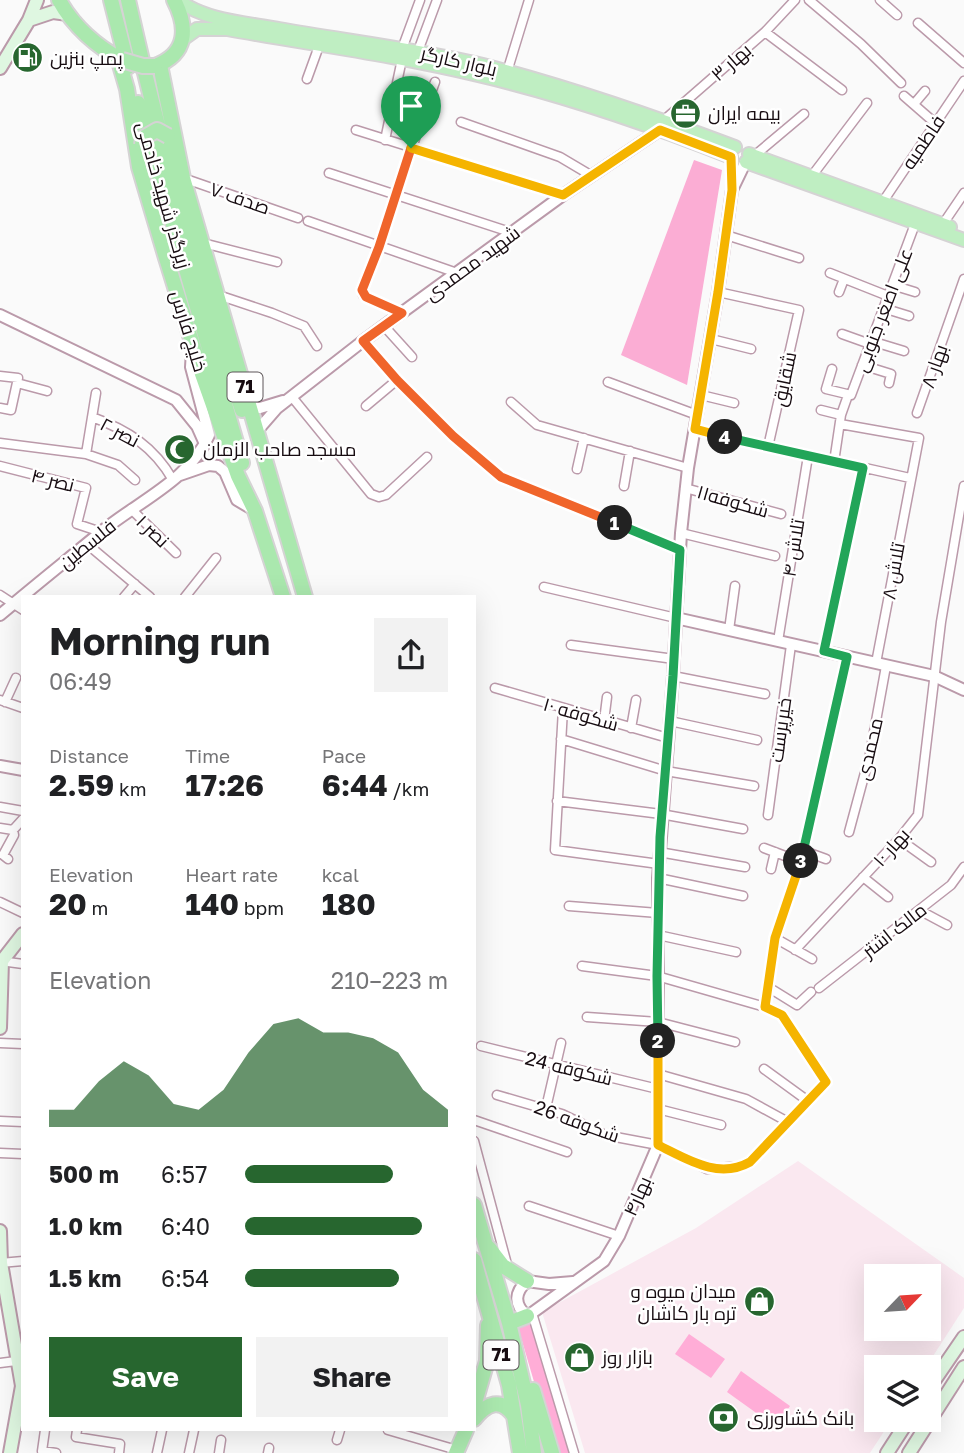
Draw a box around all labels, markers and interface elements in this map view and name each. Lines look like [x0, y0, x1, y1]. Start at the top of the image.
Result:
street label: بهار ۳ [706, 38, 756, 86]
street label: بلوار کارگر [417, 40, 500, 81]
fuel station icon: پمپ بنزین [10, 41, 44, 75]
place label: پمپ بنزین [50, 46, 123, 71]
pin [381, 76, 441, 148]
icon: arrive [392, 87, 430, 125]
office icon: بیمه ایران [668, 96, 702, 130]
place label: بیمه ایران [708, 101, 781, 125]
street label: فاطمیه [896, 110, 949, 173]
street label: زیرگذر شهید خادمی [132, 119, 196, 271]
street label: صدف ۷ [207, 177, 273, 218]
street label: شهید محمدی [419, 220, 525, 306]
street label: علی اصغر جنوبی [848, 245, 918, 375]
street label: خلیج فارس [163, 287, 213, 375]
street label: بهار ۸ [915, 341, 953, 391]
street label: شقایق [766, 349, 802, 409]
road number: 71 [228, 372, 262, 402]
street label: نصر ۲ [96, 412, 144, 452]
pin: 4 [708, 420, 742, 454]
text: 4 [719, 425, 730, 448]
mosque icon: مسجد صاحب الزمان [163, 432, 197, 466]
place label: مسجد صاحب الزمان [203, 437, 356, 461]
street label: نصر ۴ [29, 463, 77, 497]
street label: شکوفه۱۱ [694, 479, 772, 523]
pin: 1 [598, 505, 632, 540]
street label: نصر ۱ [131, 510, 175, 552]
text: 1 [610, 511, 619, 534]
street label: فلسطین [53, 514, 121, 574]
street label: تلاش ۴ [777, 517, 809, 579]
street label: تلاش ۸ [876, 541, 910, 601]
text: Morning run [49, 618, 270, 663]
button: share [374, 618, 448, 692]
text: 06:49 [49, 667, 112, 695]
street label: شکوفه ۱۰ [541, 692, 621, 736]
street label: خیرپرست [764, 696, 797, 764]
street label: محمدی [850, 715, 888, 783]
text: Distance [49, 744, 129, 767]
text: Time [185, 744, 230, 767]
text: Pace [322, 744, 366, 767]
text: 2.59 [49, 767, 114, 803]
text: 17:26 [185, 767, 264, 803]
text: 6:44 [322, 767, 388, 803]
text: km [114, 777, 147, 800]
text: /km [388, 777, 429, 800]
street label: بهار ۱۰ [867, 823, 915, 871]
pin: 3 [784, 844, 818, 878]
text: 3 [795, 849, 806, 872]
text: Elevation [49, 863, 134, 886]
text: Heart rate [185, 863, 278, 886]
text: kcal [322, 863, 359, 886]
text: 20 [49, 886, 87, 922]
text: 140 [185, 886, 239, 922]
text: 180 [322, 886, 376, 922]
text: m [87, 896, 108, 919]
text: bpm [239, 896, 284, 919]
street label: مالک اشتر [856, 897, 931, 963]
text: Elevation [49, 966, 151, 994]
text: 210–223 m [331, 966, 448, 994]
pin: 2 [640, 1024, 676, 1058]
text: 2 [652, 1029, 663, 1052]
street label: شکوفه 24 [523, 1046, 615, 1090]
street label: شکوفه 26 [531, 1095, 623, 1147]
text: 500 m [49, 1160, 119, 1188]
text: 6:57 [161, 1160, 207, 1188]
street label: بهار۴ [618, 1172, 656, 1220]
text: 1.0 km [49, 1212, 122, 1240]
text: 6:40 [161, 1212, 210, 1240]
text: 1.5 km [49, 1264, 121, 1292]
text: 6:54 [161, 1264, 209, 1292]
north arrow [864, 1264, 942, 1340]
map controls [864, 1264, 941, 1432]
place label: میدان میوه و تره بار کاشان [631, 1279, 736, 1325]
shop icon: میدان میوه و تره بار کاشان [742, 1285, 776, 1319]
button: Save [49, 1337, 242, 1417]
button: Share [256, 1337, 448, 1417]
road number: 71 [484, 1340, 518, 1370]
shop icon: بازار روز [562, 1340, 596, 1374]
place label: بازار روز [601, 1345, 653, 1369]
button: layers [864, 1355, 941, 1432]
bank icon: بانک کشاورزی [707, 1401, 741, 1435]
place label: بانک کشاورزی [747, 1406, 854, 1430]

